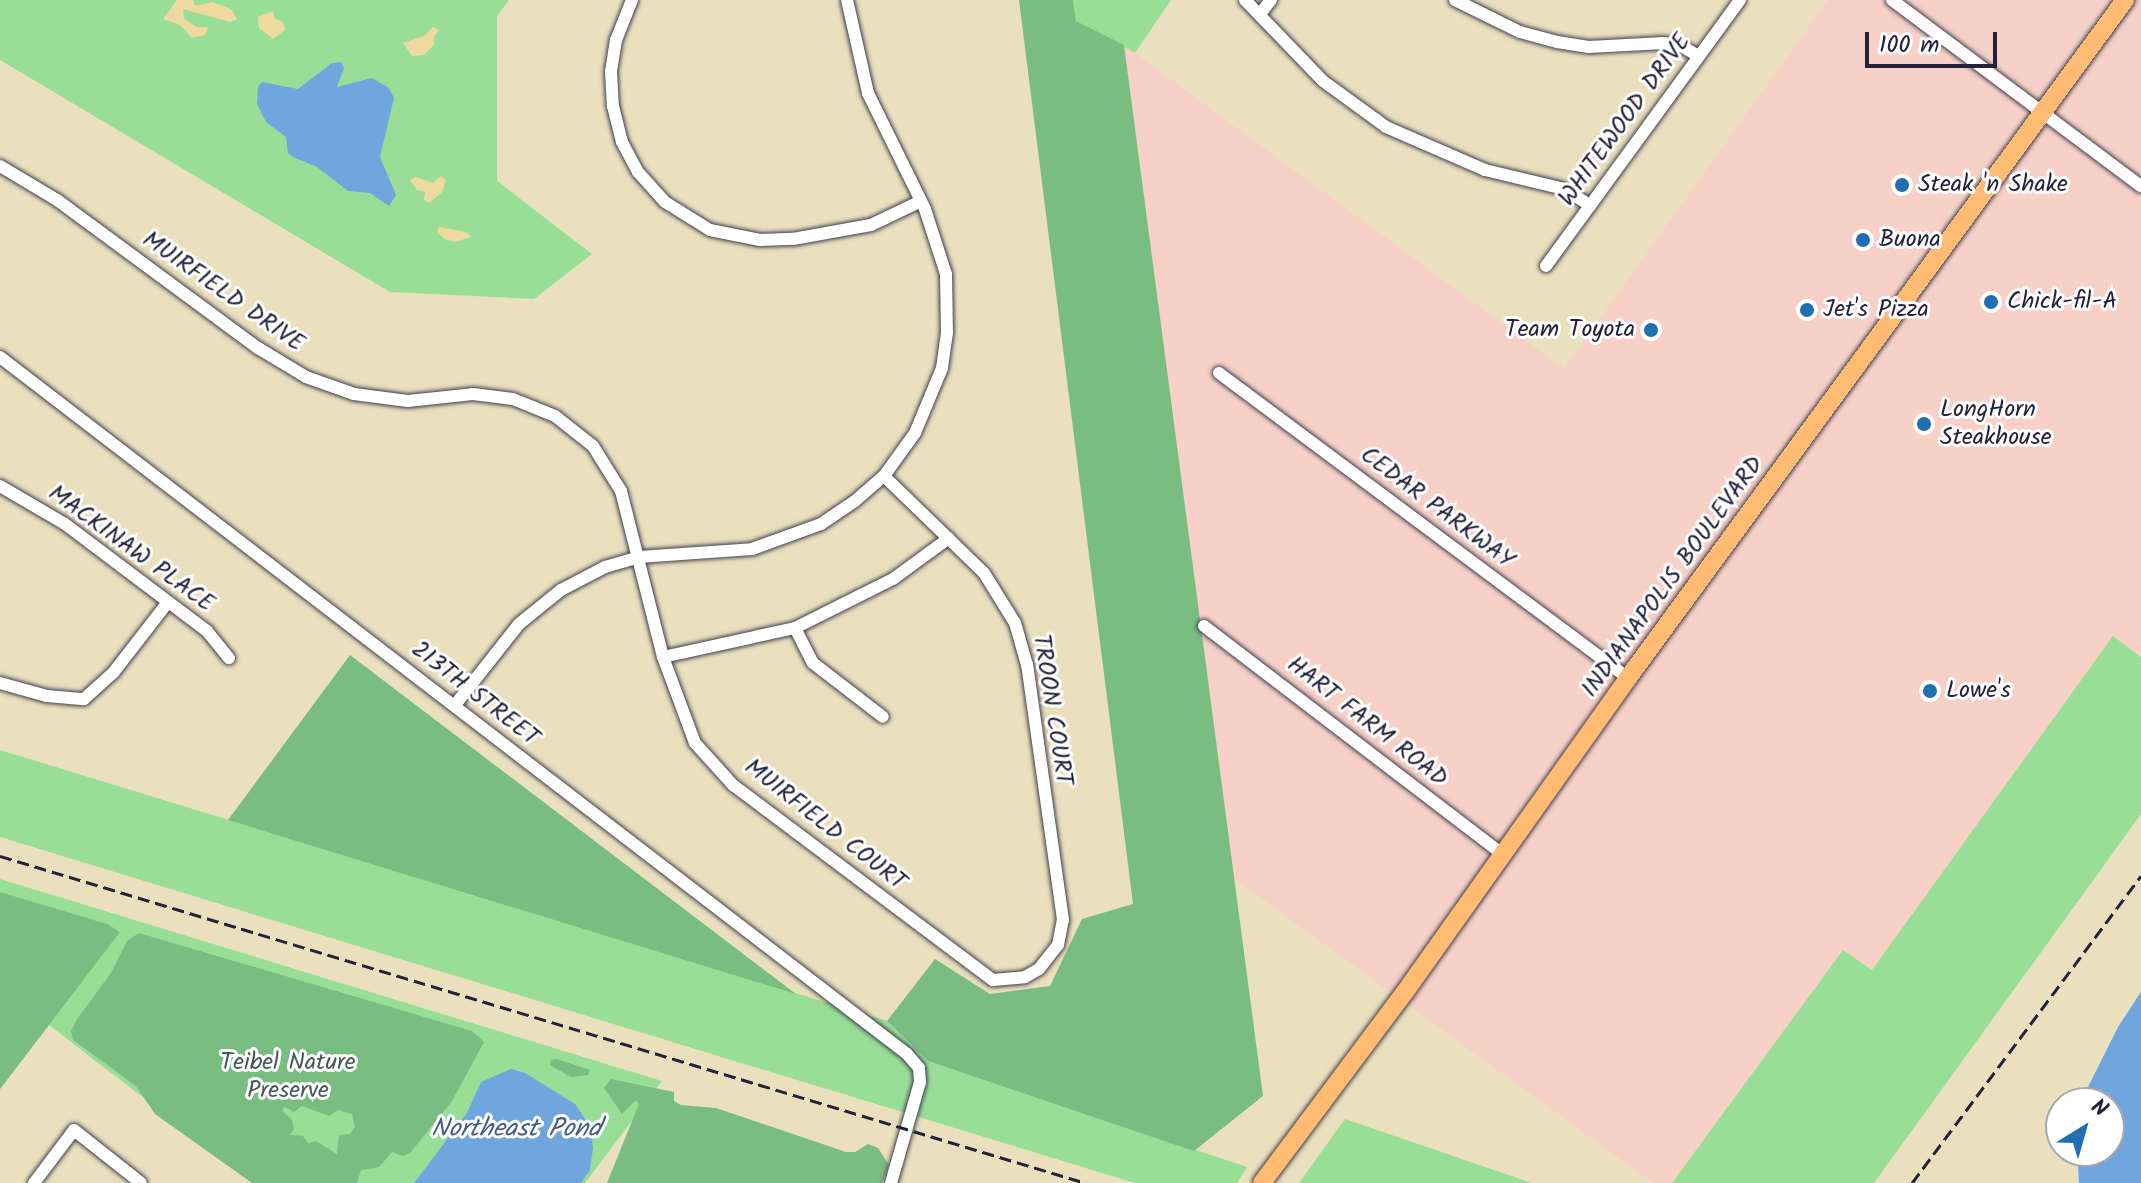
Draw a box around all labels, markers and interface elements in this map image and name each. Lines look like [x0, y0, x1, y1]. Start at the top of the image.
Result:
scale bar [1869, 16, 2001, 66]
text: 100 m [1879, 26, 1939, 65]
street label: WHITEWOOD DRIVE [1553, 28, 1697, 212]
place label: Steak 'n Shake [1918, 171, 2068, 199]
marker: Steak 'n Shake [1893, 176, 1911, 194]
street label: MUIRFIELD DRIVE [137, 226, 309, 358]
place label: Buona [1879, 226, 1941, 254]
marker: Buona [1854, 231, 1872, 249]
place label: Chick-fil-A [2007, 288, 2117, 316]
marker: Chick-fil-A [1982, 293, 2000, 311]
place label: Jet's Pizza [1823, 296, 1929, 324]
marker: Jet's Pizza [1798, 301, 1816, 319]
place label: Team Toyota [1505, 316, 1635, 344]
marker: Team Toyota [1642, 321, 1660, 339]
place label: LongHorn Steakhouse [1940, 396, 2052, 452]
marker: LongHorn Steakhouse [1915, 415, 1933, 433]
street label: CEDAR PARKWAY [1354, 441, 1520, 575]
street label: INDIANAPOLIS BOULEVARD [1576, 451, 1770, 703]
street label: MACKINAW PLACE [42, 479, 220, 619]
street label: TROON COURT [1026, 632, 1078, 788]
street label: 213TH STREET [405, 635, 545, 753]
street label: HART FARM ROAD [1281, 650, 1453, 794]
place label: Lowe's [1946, 677, 2011, 705]
marker: Lowe's [1921, 682, 1939, 700]
street label: MUIRFIELD COURT [738, 753, 912, 897]
park label: Teibel Nature Preserve [220, 1049, 356, 1105]
north arrow [2045, 1087, 2125, 1167]
text: N [2082, 1091, 2115, 1127]
water label: Northeast Pond [431, 1114, 601, 1146]

